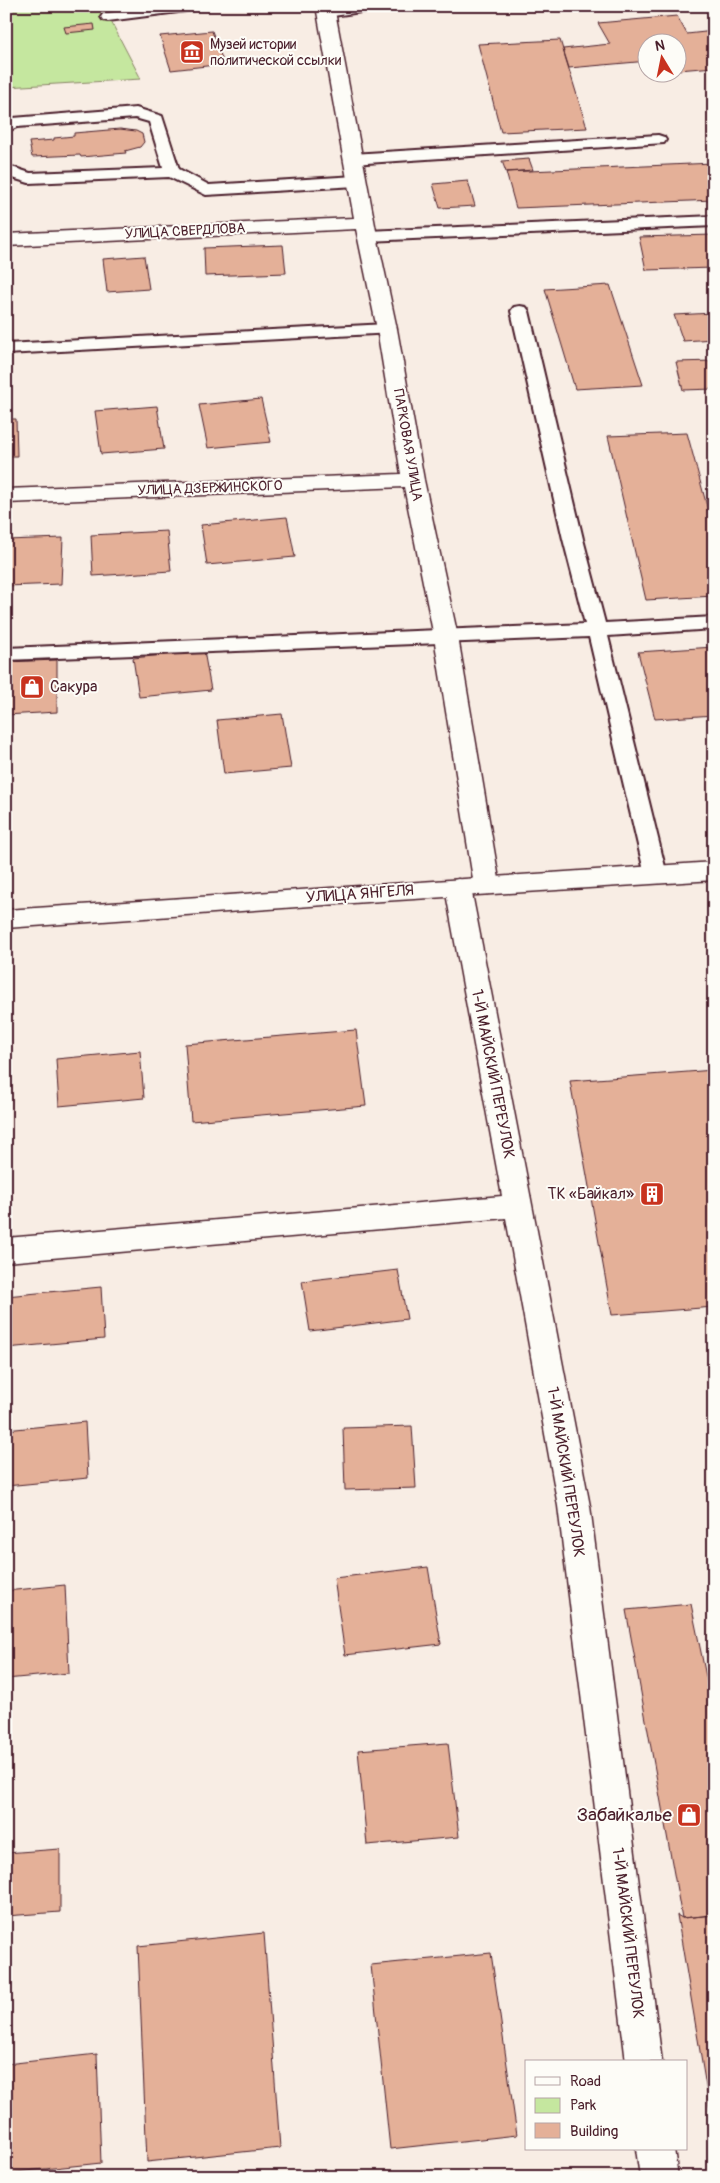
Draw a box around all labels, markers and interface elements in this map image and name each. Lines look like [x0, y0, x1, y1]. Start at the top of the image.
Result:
north arrow [638, 32, 688, 82]
place label: Музей истории политической ссылки [210, 36, 341, 69]
text: N [654, 36, 666, 55]
museum icon: Музей истории политической ссылки [179, 39, 205, 65]
street label: УЛИЦА СВЕРДЛОВА [124, 219, 246, 243]
street label: ПАРКОВАЯ УЛИЦА [390, 388, 426, 502]
street label: УЛИЦА ДЗЕРЖИНСКОГО [137, 477, 283, 499]
shop icon: Сакура [19, 674, 45, 700]
place label: Сакура [50, 677, 97, 697]
street label: УЛИЦА ЯНГЕЛЯ [305, 880, 415, 908]
street label: 1-Й МАЙСКИЙ ПЕРЕУЛОК [467, 988, 519, 1160]
building icon: ТК «Байкал» [639, 1181, 665, 1207]
place label: ТК «Байкал» [548, 1184, 634, 1204]
street label: 1-Й МАЙСКИЙ ПЕРЕУЛОК [543, 1385, 589, 1559]
shop icon: Забайкалье [676, 1802, 702, 1828]
place label: Забайкалье [577, 1803, 673, 1827]
street label: 1-Й МАЙСКИЙ ПЕРЕУЛОК [608, 1846, 648, 2020]
legend [525, 2060, 688, 2150]
text: Road [570, 2072, 601, 2091]
text: Park [570, 2096, 597, 2115]
text: Building [570, 2122, 618, 2141]

